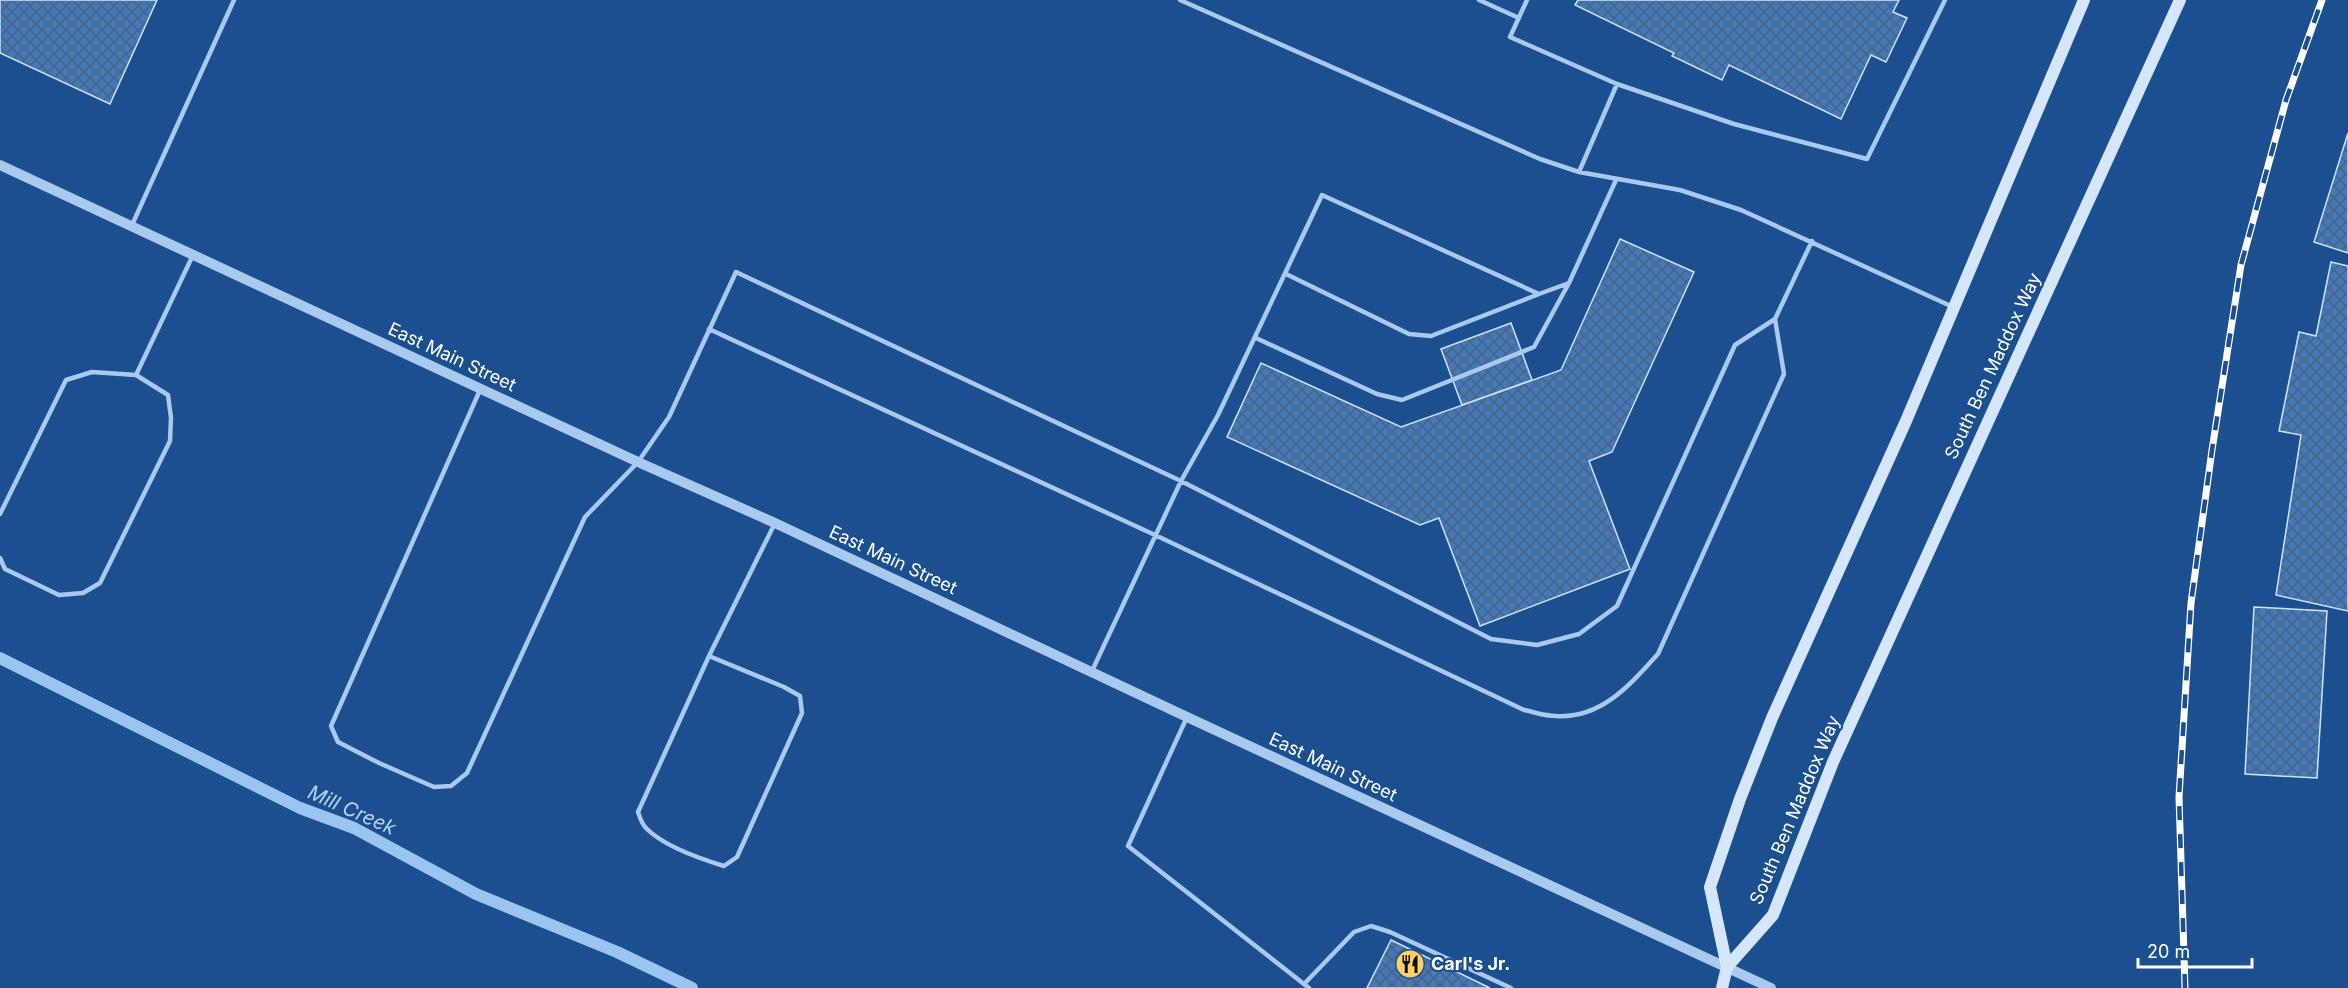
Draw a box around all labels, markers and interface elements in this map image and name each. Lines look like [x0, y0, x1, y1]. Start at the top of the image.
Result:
street label: South Ben Maddox Way [1940, 269, 2045, 462]
street label: East Main Street [385, 318, 520, 395]
street label: East Main Street [826, 521, 961, 598]
street label: South Ben Maddox Way [1745, 712, 1844, 907]
street label: East Main Street [1266, 728, 1401, 805]
water label: Mill Creek [304, 780, 401, 841]
scale bar [2138, 931, 2252, 969]
text: 20 m [2147, 941, 2190, 962]
restaurant icon: Carl's Jr. [1394, 948, 1426, 980]
place label: Carl's Jr. [1431, 953, 1510, 974]

